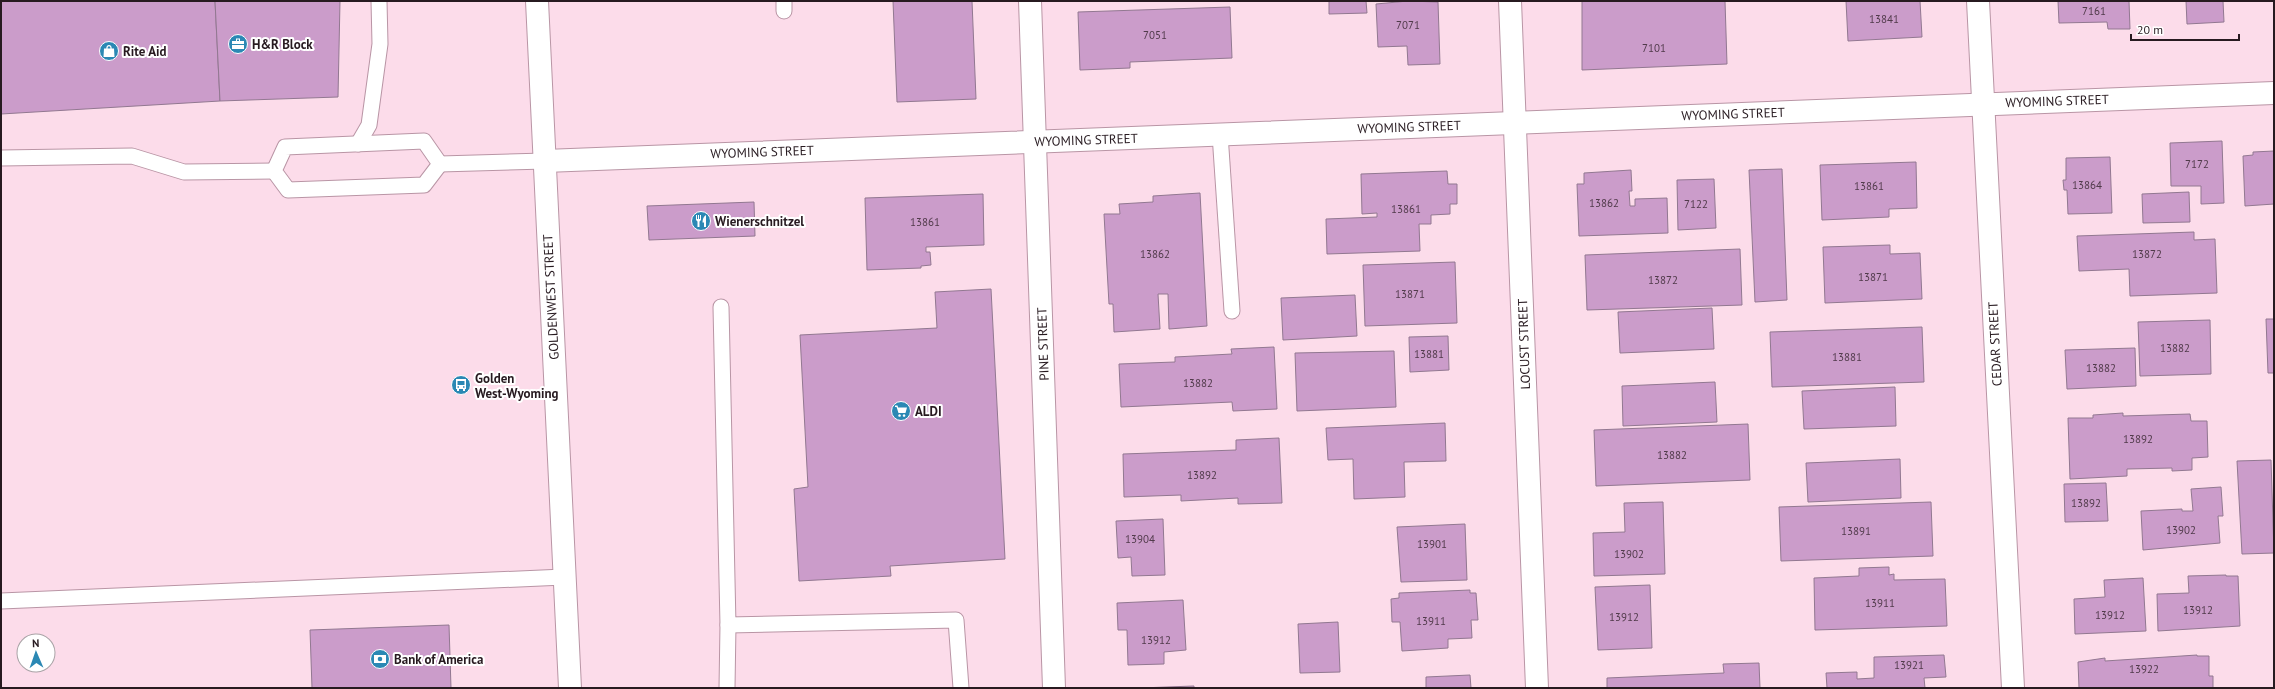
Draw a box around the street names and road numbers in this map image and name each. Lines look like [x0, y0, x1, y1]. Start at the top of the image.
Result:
street label: WYOMING STREET [2005, 91, 2109, 111]
street label: WYOMING STREET [1681, 104, 1785, 124]
street label: WYOMING STREET [1357, 117, 1461, 137]
street label: WYOMING STREET [1034, 130, 1138, 150]
street label: WYOMING STREET [710, 142, 814, 162]
street label: GOLDENWEST STREET [539, 234, 563, 360]
street label: LOCUST STREET [1514, 298, 1534, 390]
street label: CEDAR STREET [1984, 301, 2006, 387]
street label: PINE STREET [1033, 307, 1053, 381]

